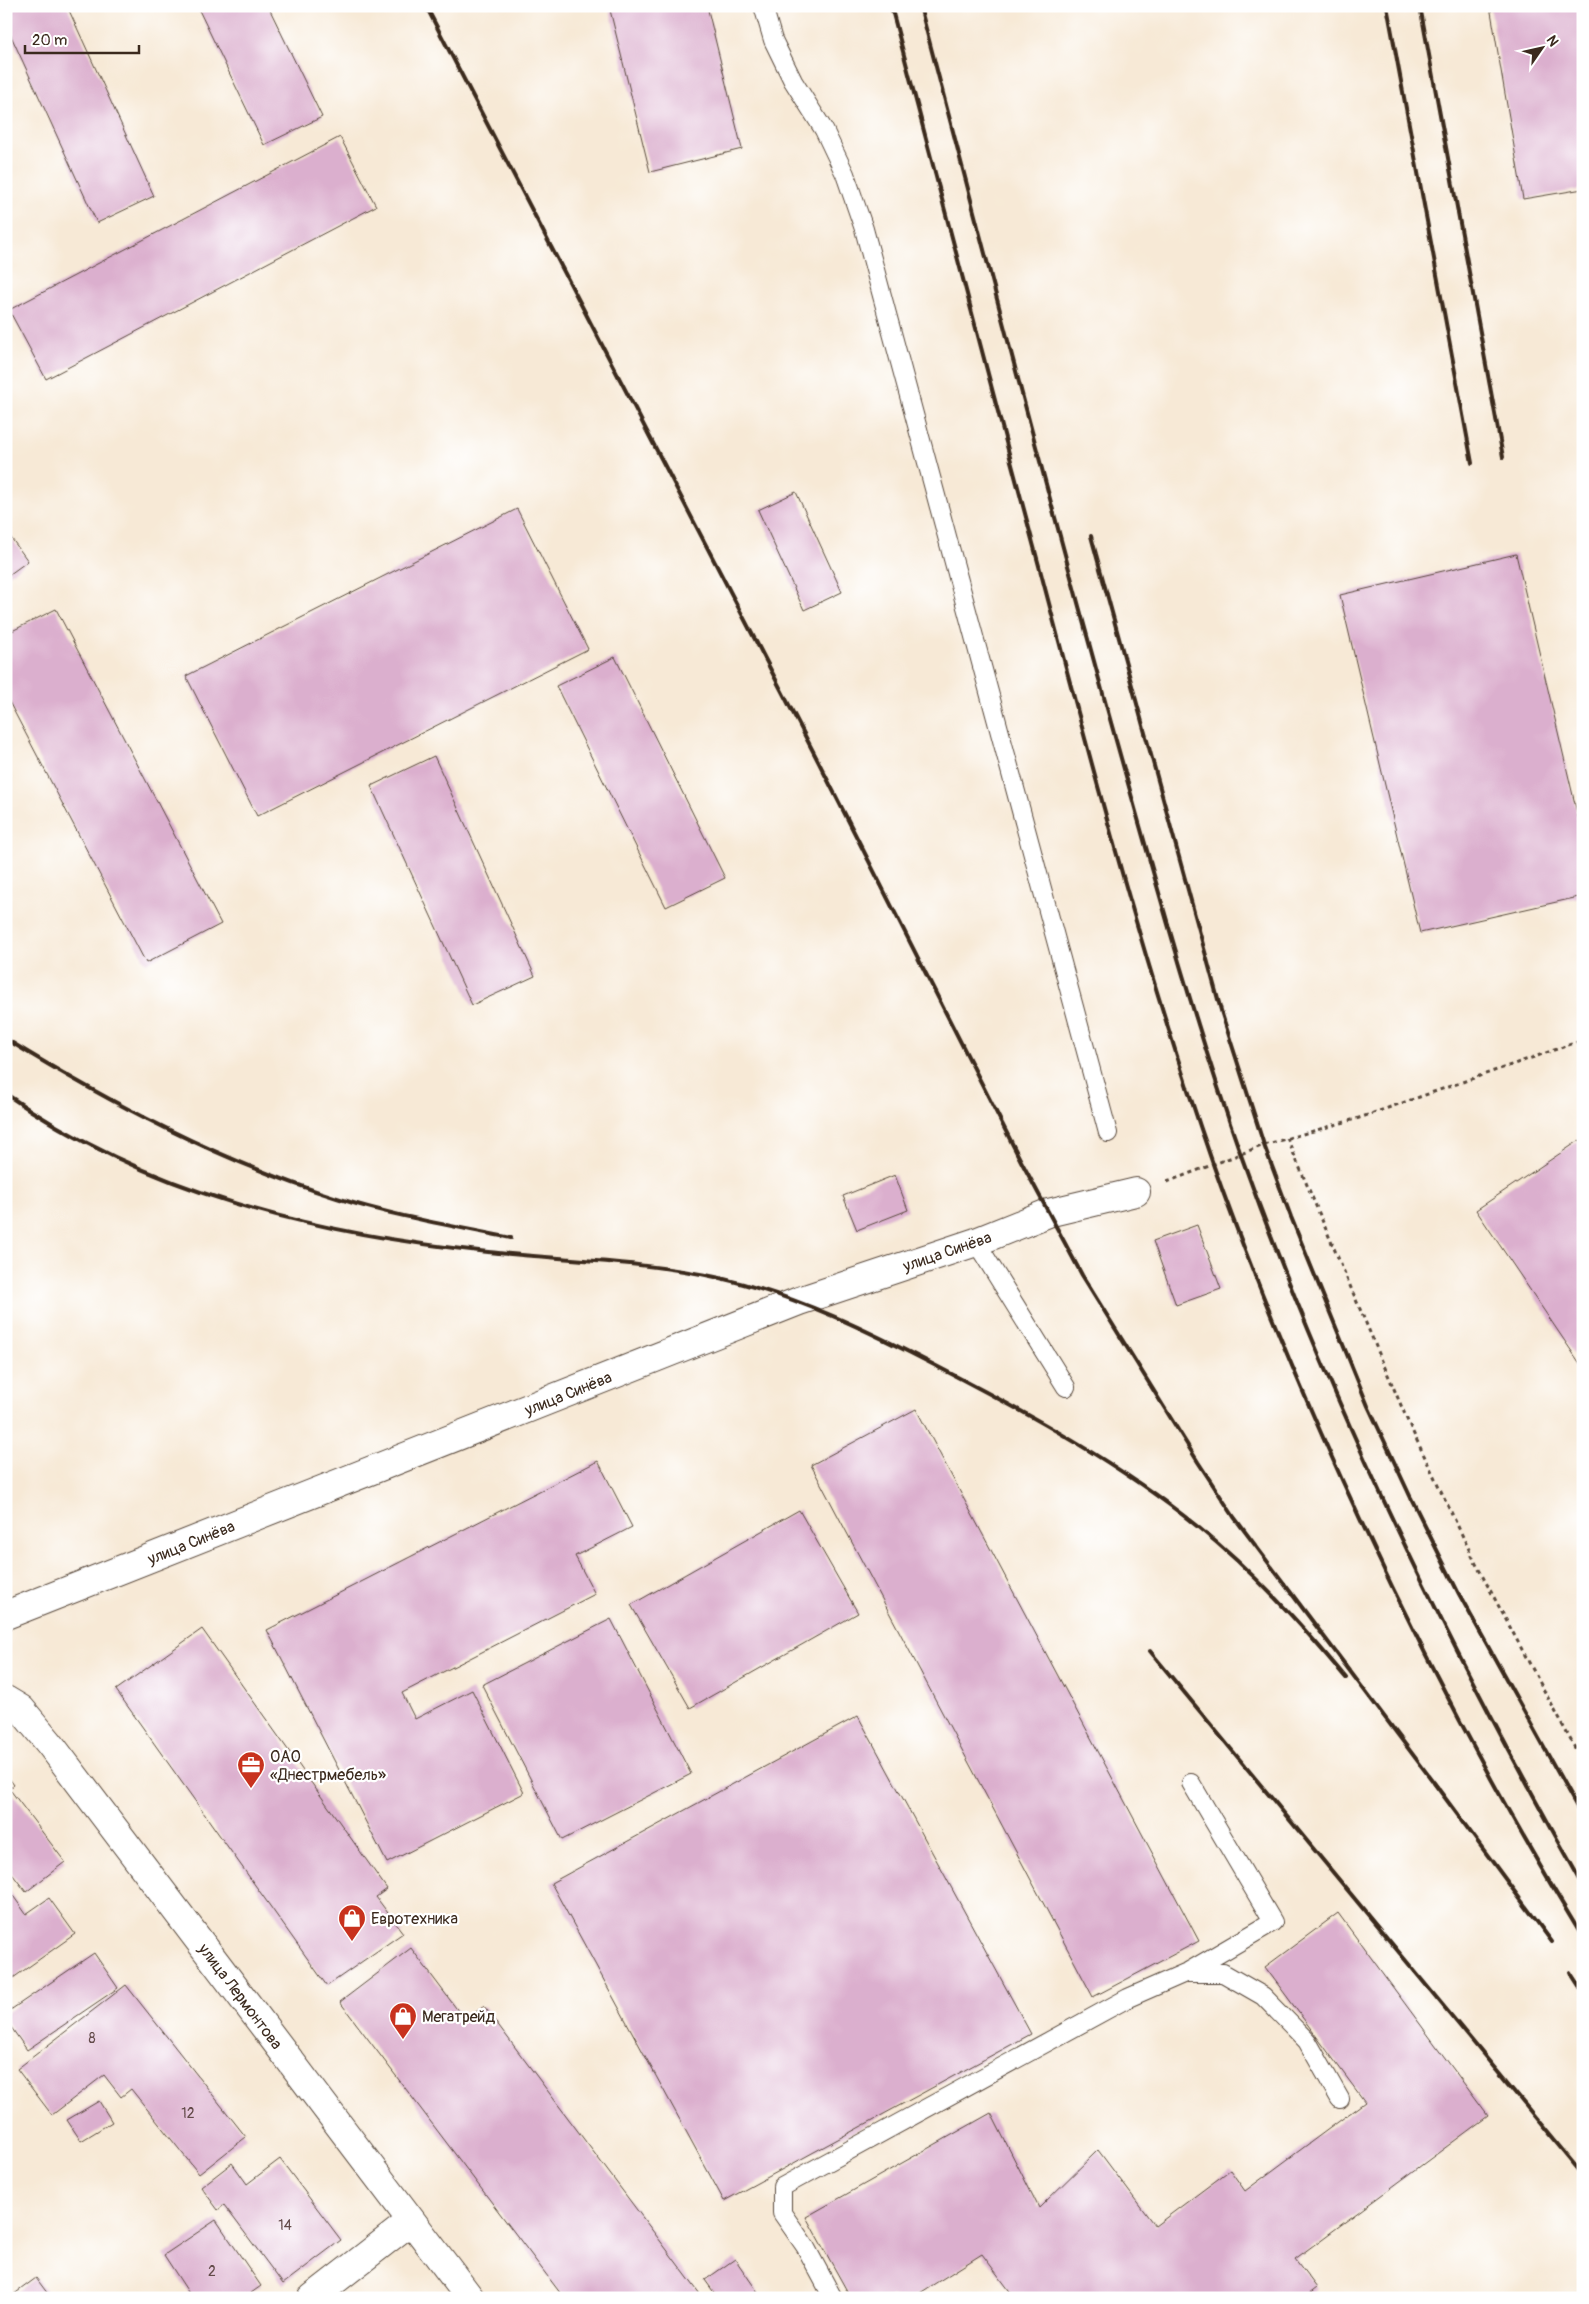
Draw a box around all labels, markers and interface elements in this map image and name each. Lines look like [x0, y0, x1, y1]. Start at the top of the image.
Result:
scale bar [25, 22, 139, 54]
north arrow [1516, 22, 1566, 72]
text: 20 m [32, 31, 67, 50]
text: N [1543, 32, 1562, 50]
street label: улица Синёва [900, 1227, 994, 1277]
street label: улица Синёва [521, 1367, 615, 1421]
street label: улица Синёва [144, 1516, 238, 1570]
place label: ОАО «Днестрмебель» [270, 1747, 386, 1785]
office icon: ОАО «Днестрмебель» [236, 1750, 266, 1789]
shop icon: Евротехника [337, 1903, 367, 1942]
place label: Евротехника [371, 1909, 458, 1929]
street label: улица Лермонтова [193, 1939, 287, 2053]
shop icon: Мегатрейд [388, 2001, 418, 2040]
place label: Мегатрейд [422, 2007, 495, 2027]
house number: 8 [88, 2030, 96, 2047]
house number: 12 [181, 2105, 195, 2122]
house number: 14 [278, 2217, 292, 2234]
house number: 2 [208, 2263, 216, 2280]

